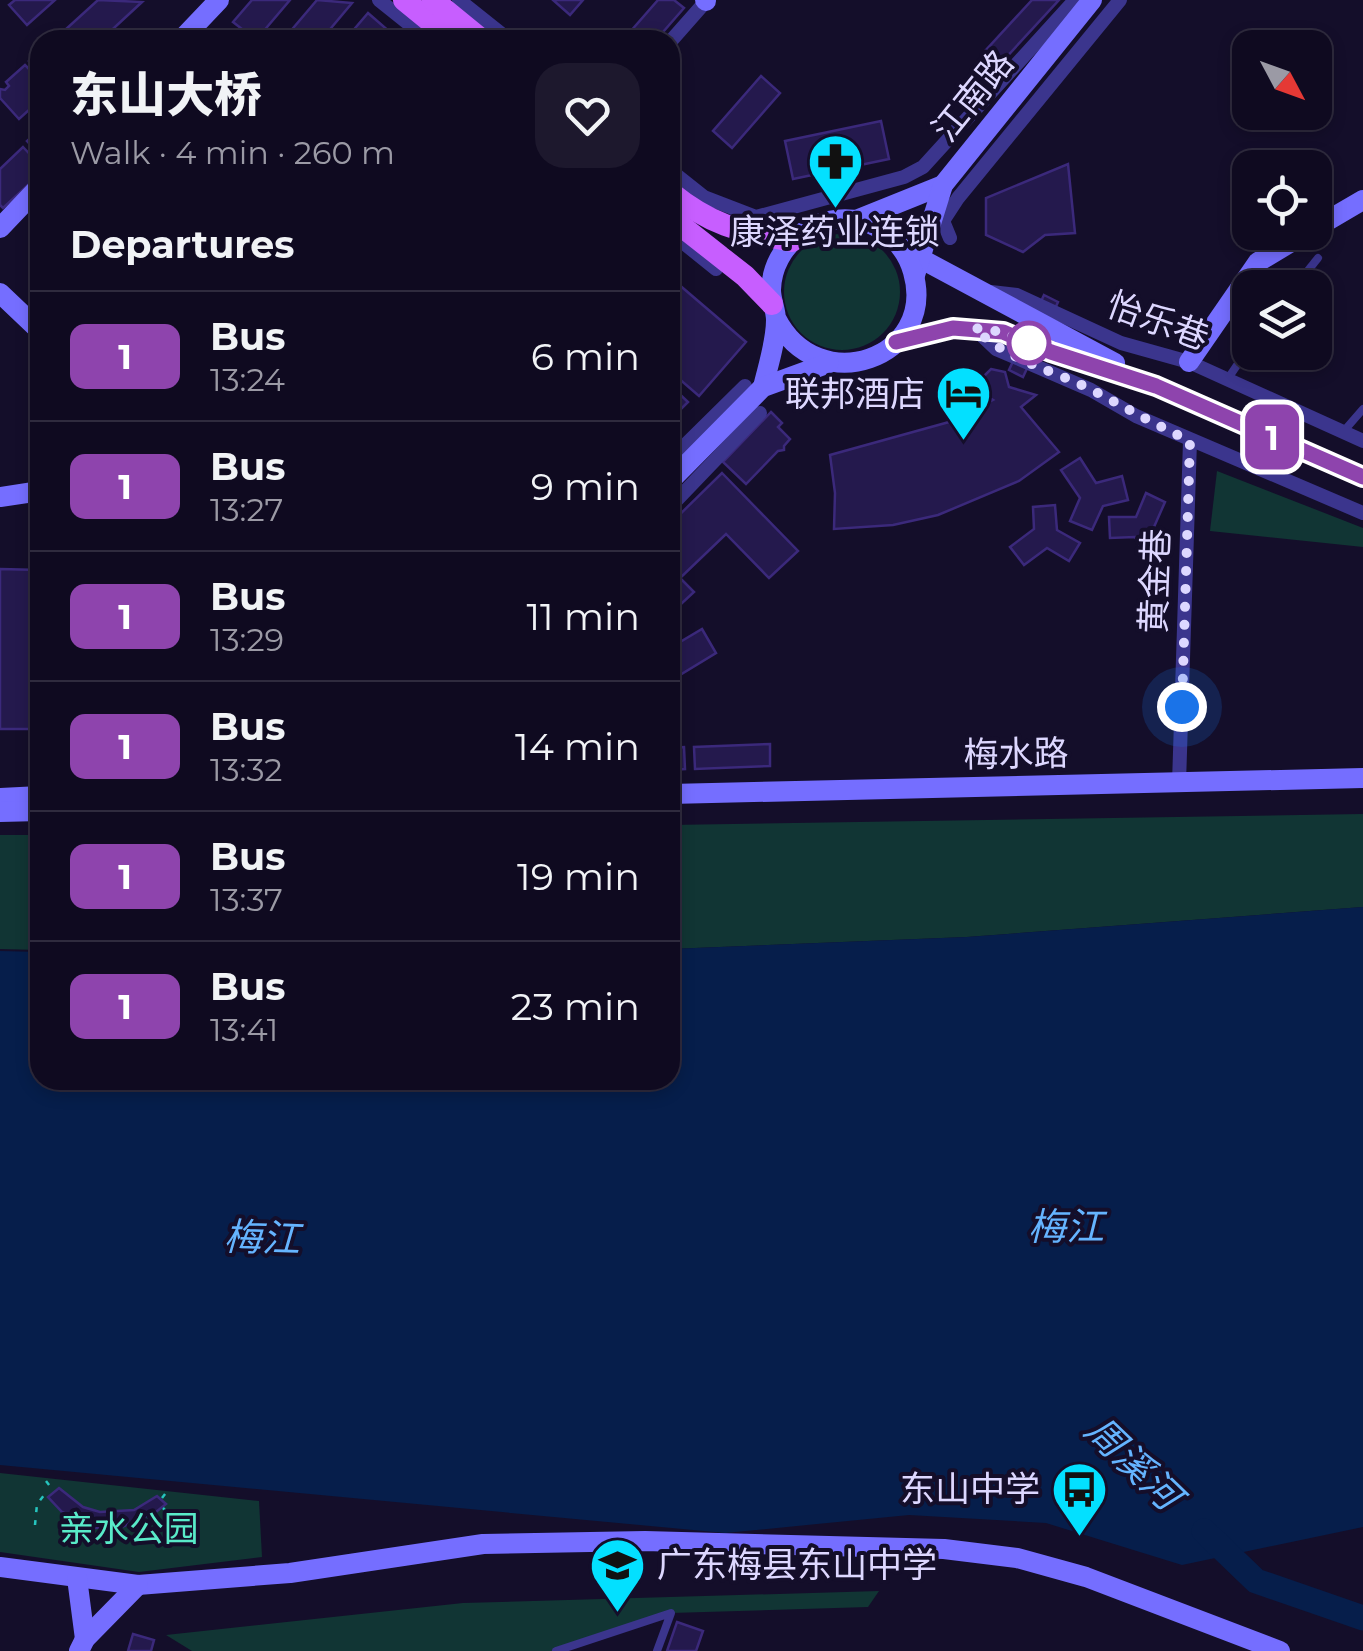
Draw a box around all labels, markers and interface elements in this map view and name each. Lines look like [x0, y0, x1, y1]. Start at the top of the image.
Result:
north arrow [1232, 30, 1332, 130]
map controls [1232, 30, 1332, 370]
street label: 江南路 [923, 41, 1022, 150]
button: heart [535, 63, 640, 168]
text: 东山大桥 [70, 66, 262, 124]
pharmacy icon: 康泽药业连锁 [805, 131, 865, 210]
text: Walk · 4 min · 260 m [70, 133, 395, 172]
button: locate [1232, 150, 1332, 250]
place label: 康泽药业连锁 [730, 210, 940, 253]
text: Departures [70, 221, 294, 268]
button: layers [1232, 270, 1332, 370]
street label: 怡乐巷 [1101, 282, 1215, 359]
text: Bus [210, 313, 285, 360]
unlabelled marker [1008, 322, 1050, 364]
text: 6 min [531, 333, 640, 380]
text: 1 [118, 335, 132, 378]
text: 13:24 [210, 360, 285, 399]
hotel icon: 联邦酒店 [934, 364, 994, 443]
place label: 联邦酒店 [785, 372, 925, 415]
line badge: 1 [1240, 404, 1304, 470]
text: 1 [1265, 416, 1279, 459]
text: Bus [210, 443, 285, 490]
text: 9 min [531, 463, 640, 510]
text: 1 [118, 465, 132, 508]
text: 13:27 [210, 490, 283, 529]
street label: 黄金巷 [1131, 528, 1178, 634]
text: Bus [210, 573, 285, 620]
text: 11 min [526, 593, 640, 640]
text: 1 [118, 595, 132, 638]
text: 13:29 [210, 620, 284, 659]
your location [1157, 682, 1207, 732]
text: Bus [210, 703, 285, 750]
text: 14 min [515, 723, 640, 770]
text: 1 [118, 725, 132, 768]
street label: 梅水路 [963, 731, 1069, 776]
text: 13:32 [210, 750, 282, 789]
text: Bus [210, 833, 285, 880]
text: 19 min [517, 853, 640, 900]
text: 1 [118, 855, 132, 898]
text: 13:37 [210, 880, 283, 919]
text: Bus [210, 963, 285, 1010]
text: 23 min [511, 983, 640, 1030]
text: 1 [118, 985, 132, 1028]
text: 13:41 [210, 1010, 278, 1049]
water label: 梅江 [1028, 1203, 1108, 1250]
water label: 梅江 [223, 1213, 305, 1262]
water label: 周溪河 [1076, 1406, 1196, 1524]
bus stop icon: 东山中学 [1049, 1459, 1109, 1538]
place label: 东山中学 [900, 1467, 1040, 1510]
park label: 亲水公园 [59, 1507, 199, 1550]
school or university icon: 广东梅县东山中学 [588, 1535, 648, 1614]
place label: 广东梅县东山中学 [657, 1543, 937, 1586]

